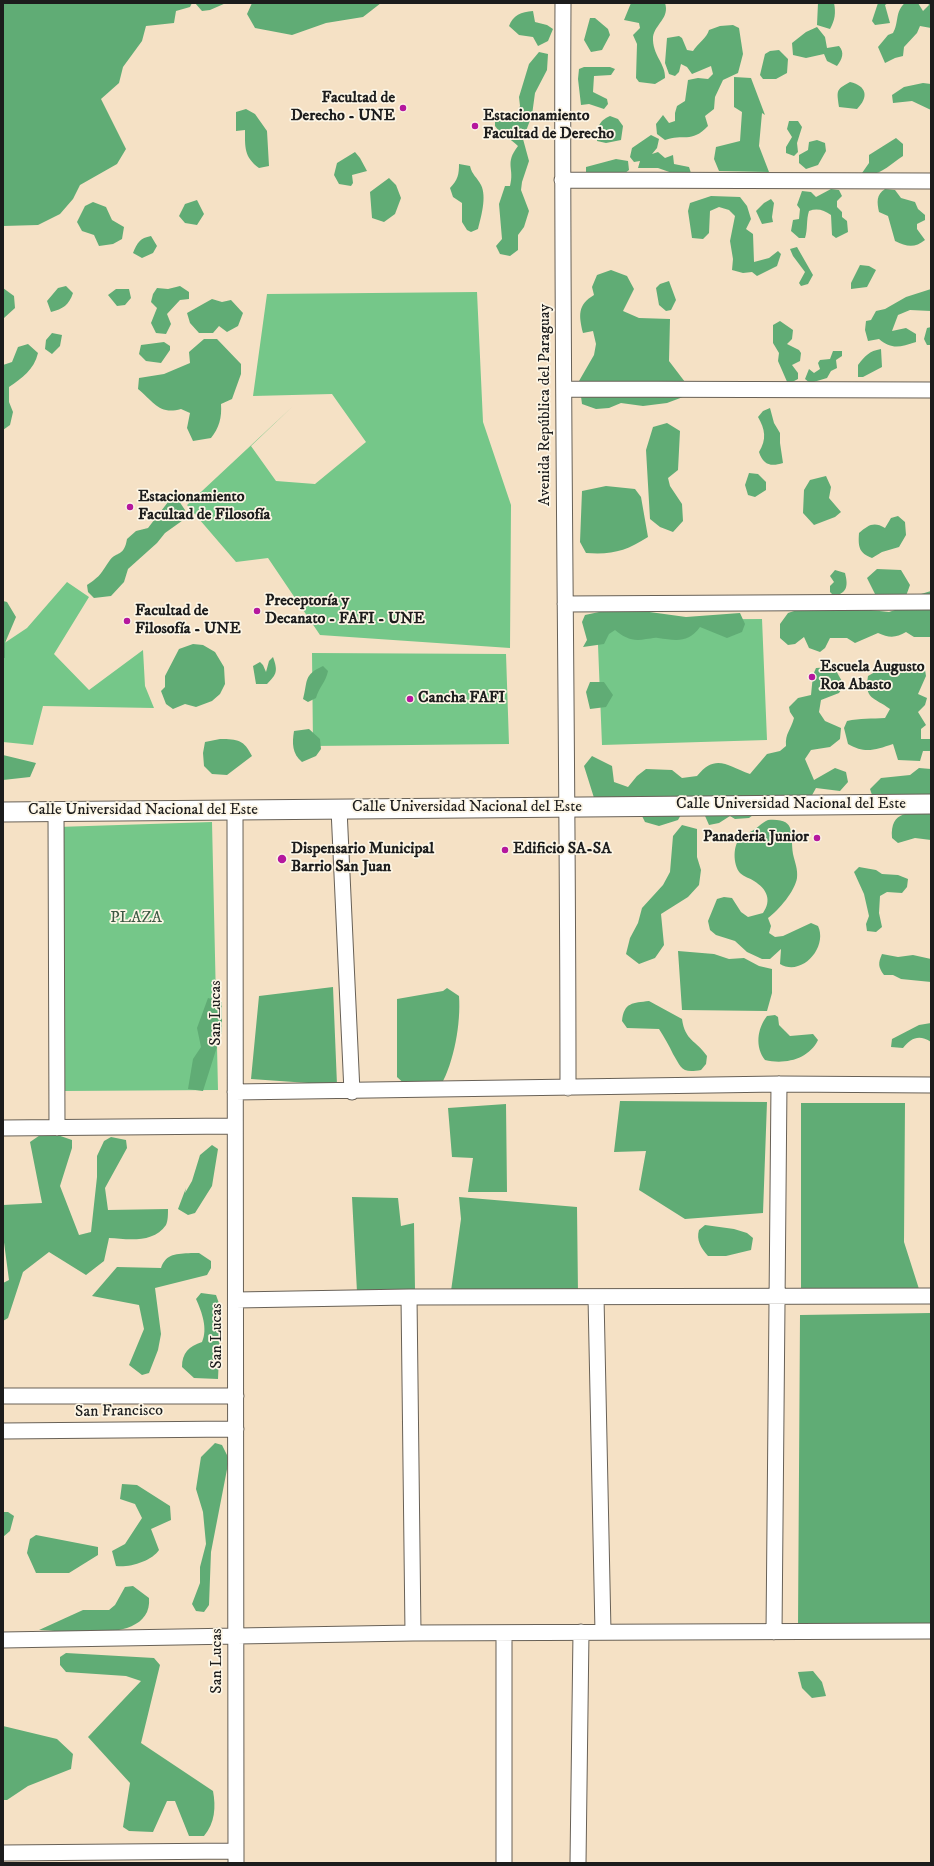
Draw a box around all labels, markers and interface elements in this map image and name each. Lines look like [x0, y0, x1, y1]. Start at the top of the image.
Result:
place label: Facultad de Derecho - UNE [291, 89, 395, 127]
marker: Facultad de Derecho - UNE [398, 103, 408, 113]
place label: Estacionamiento Facultad de Derecho [483, 107, 614, 145]
marker: Estacionamiento Facultad de Derecho [470, 121, 480, 131]
street label: Avenida República del Paraguay [536, 304, 556, 506]
place label: Estacionamiento Facultad de Filosofía [138, 488, 270, 526]
marker: Estacionamiento Facultad de Filosofía [125, 502, 135, 512]
place label: Preceptoría y Decanato - FAFI - UNE [265, 592, 425, 630]
place label: Facultad de Filosofía - UNE [135, 602, 241, 640]
marker: Preceptoría y Decanato - FAFI - UNE [252, 606, 262, 616]
marker: Facultad de Filosofía - UNE [122, 616, 132, 626]
place label: Escuela Augusto Roa Abasto [820, 658, 925, 696]
marker: Escuela Augusto Roa Abasto [807, 672, 817, 682]
place label: Cancha FAFI [418, 689, 505, 709]
marker: Cancha FAFI [405, 694, 415, 704]
street label: Calle Universidad Nacional del Este [676, 795, 906, 815]
street label: Calle Universidad Nacional del Este [352, 798, 582, 818]
street label: Calle Universidad Nacional del Este [28, 801, 258, 821]
place label: Panaderia Junior [703, 828, 809, 848]
marker: Panaderia Junior [812, 833, 822, 843]
place label: Dispensario Municipal Barrio San Juan [291, 840, 434, 878]
place label: Edificio SA-SA [513, 840, 611, 860]
marker: Edificio SA-SA [500, 845, 510, 855]
marker: Dispensario Municipal Barrio San Juan [276, 853, 288, 865]
park label: PLAZA [110, 909, 162, 929]
street label: San Lucas [207, 980, 227, 1046]
street label: San Lucas [208, 1303, 228, 1369]
street label: San Francisco [75, 1402, 163, 1422]
street label: San Lucas [208, 1628, 228, 1694]

